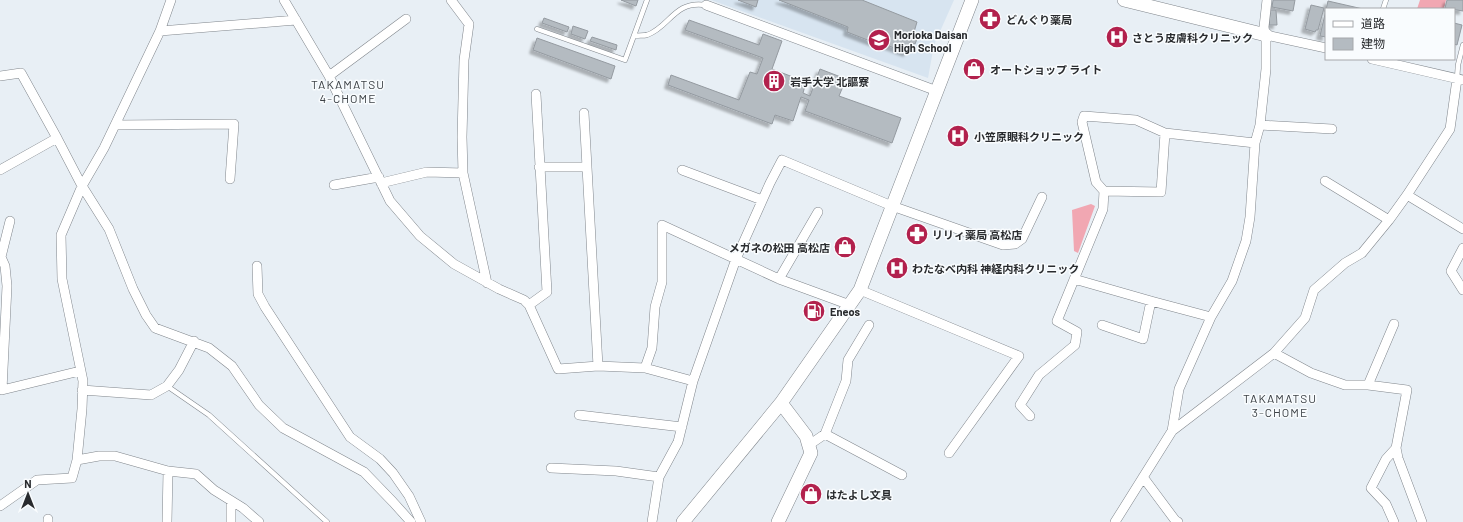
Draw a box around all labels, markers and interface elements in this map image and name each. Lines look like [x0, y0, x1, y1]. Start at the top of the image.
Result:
pharmacy icon: どんぐり薬局 [977, 6, 1003, 32]
legend [1325, 8, 1455, 60]
place label: どんぐり薬局 [1006, 13, 1072, 26]
text: 道路 [1361, 16, 1385, 30]
hospital icon: さとう皮膚科クリニック [1104, 24, 1130, 50]
school or university icon: Morioka Daisan High School [866, 27, 892, 53]
place label: Morioka Daisan High School [894, 28, 968, 54]
place label: さとう皮膚科クリニック [1132, 31, 1253, 44]
text: 建物 [1361, 36, 1385, 50]
shop icon: オートショップ ライト [961, 56, 987, 82]
place label: オートショップ ライト [990, 63, 1102, 76]
building icon: 岩手大学 北謳寮 [761, 68, 787, 94]
place label: 岩手大学 北謳寮 [790, 75, 869, 88]
district label: TAKAMATSU 4-CHOME [311, 77, 385, 105]
hospital icon: 小笠原眼科クリニック [945, 123, 971, 149]
place label: 小笠原眼科クリニック [974, 130, 1084, 143]
pharmacy icon: リリィ薬局 高松店 [904, 221, 930, 247]
place label: リリィ薬局 高松店 [932, 228, 1022, 241]
shop icon: メガネの松田 高松店 [832, 234, 858, 260]
place label: メガネの松田 高松店 [729, 241, 830, 254]
hospital icon: わたなべ内科 神経内科クリニック [884, 255, 910, 281]
place label: わたなべ内科 神経内科クリニック [912, 262, 1079, 275]
fuel station icon: Eneos [801, 298, 827, 324]
place label: Eneos [830, 305, 861, 318]
district label: TAKAMATSU 3-CHOME [1243, 391, 1317, 419]
north arrow [8, 474, 48, 514]
text: N [24, 477, 32, 490]
shop icon: はたよし文具 [798, 481, 824, 507]
place label: はたよし文具 [826, 488, 892, 501]

